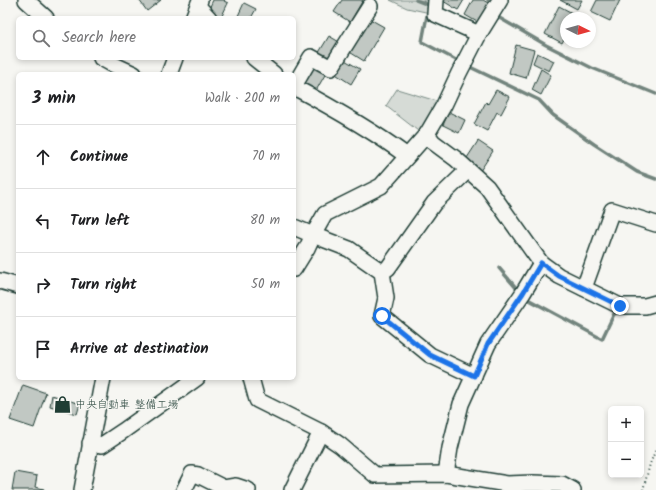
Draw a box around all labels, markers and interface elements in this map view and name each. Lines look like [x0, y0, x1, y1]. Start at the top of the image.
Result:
north arrow [560, 12, 596, 48]
search box [16, 16, 296, 60]
text: Search here [62, 26, 136, 50]
icon: search [30, 27, 52, 49]
text: 3 min [32, 85, 76, 112]
text: Walk · 200 m [205, 88, 280, 109]
text: Continue [70, 145, 128, 169]
icon: ahead [32, 146, 54, 168]
text: 70 m [252, 146, 280, 167]
text: Turn left [70, 209, 130, 233]
icon: left [32, 210, 54, 232]
text: 80 m [250, 210, 280, 231]
text: Turn right [70, 273, 137, 297]
icon: right [32, 274, 54, 296]
text: 50 m [251, 274, 280, 295]
route end [611, 297, 629, 315]
route start [373, 307, 391, 325]
text: Arrive at destination [70, 337, 209, 361]
icon: arrive [32, 338, 54, 360]
shop icon: 中央自動車 整備工場 [52, 394, 72, 414]
place label: 中央自動車 整備工場 [75, 396, 178, 414]
map controls [608, 406, 644, 478]
button: + [608, 406, 644, 442]
button: − [608, 442, 644, 478]

